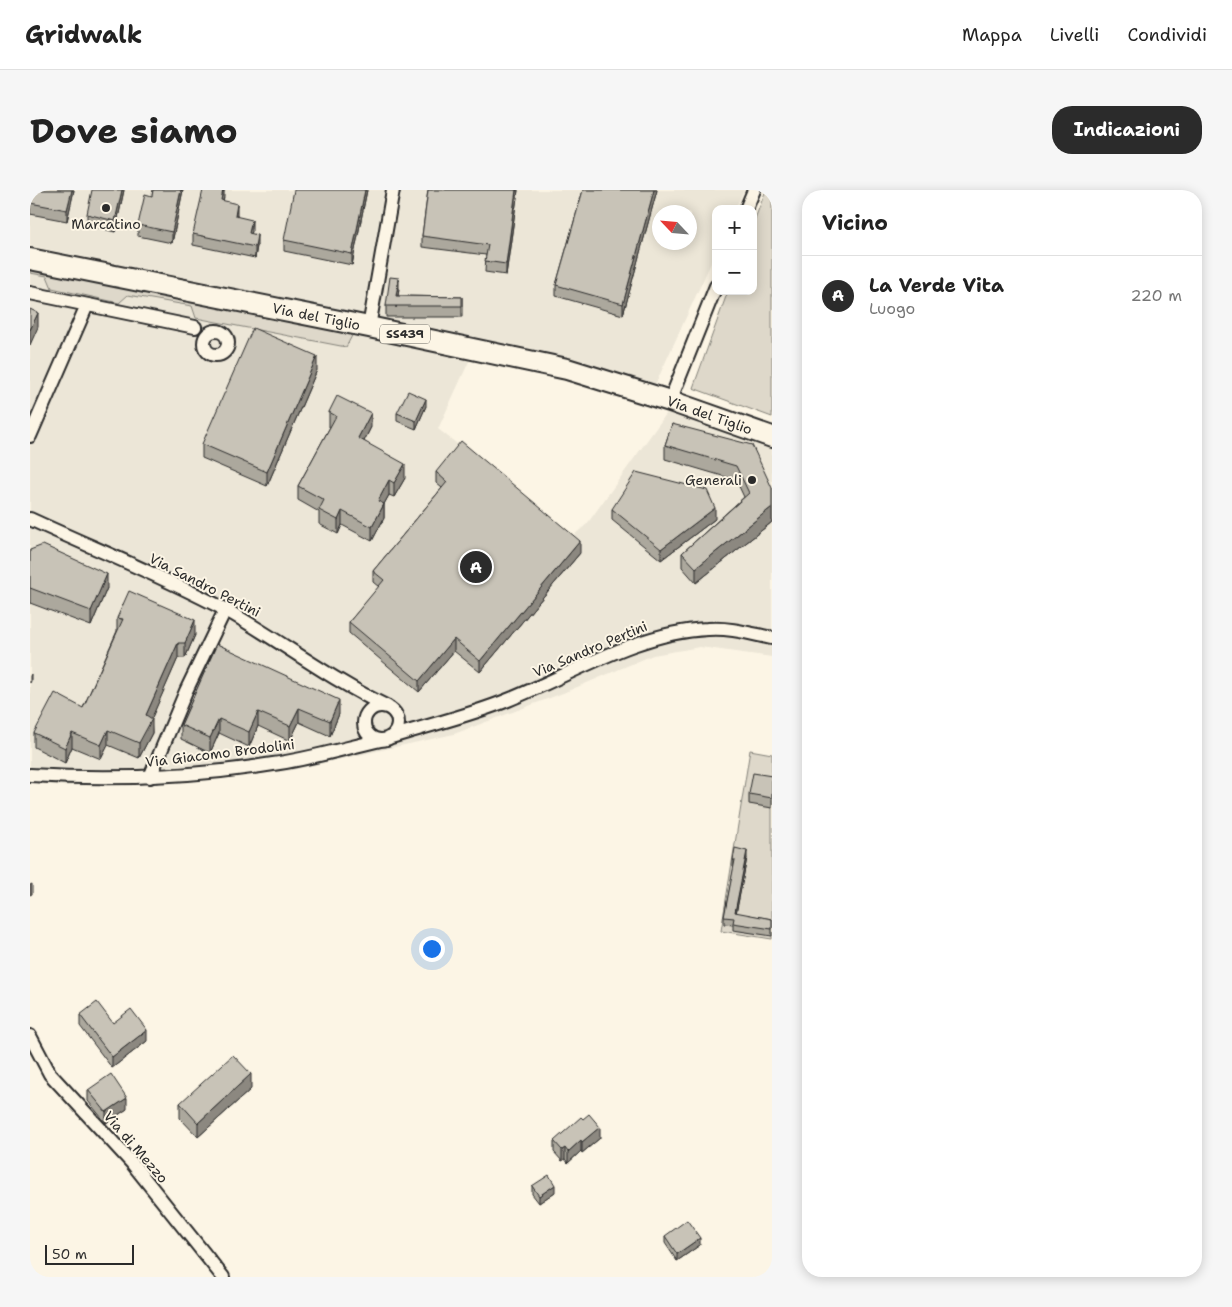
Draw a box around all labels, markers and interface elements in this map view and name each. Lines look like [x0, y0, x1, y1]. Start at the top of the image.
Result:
text: Gridwalk [25, 19, 142, 51]
text: Mappa [962, 23, 1022, 47]
text: Livelli [1050, 23, 1099, 47]
text: Condividi [1127, 23, 1207, 47]
button: Indicazioni [1052, 106, 1202, 154]
text: Dove siamo [30, 107, 238, 154]
marker: Marcatino [100, 202, 112, 214]
north arrow [652, 205, 697, 250]
map controls [712, 205, 757, 295]
button: + [712, 205, 757, 250]
text: Vicino [822, 209, 888, 237]
place label: Marcatino [71, 215, 141, 233]
button: − [712, 250, 757, 295]
text: La Verde Vita [869, 273, 1004, 298]
text: A [832, 285, 844, 306]
text: 220 m [1130, 285, 1182, 306]
text: Luogo [869, 298, 915, 319]
street label: Via del Tiglio [271, 299, 362, 334]
road number: SS439 [380, 324, 430, 344]
street label: Via del Tiglio [664, 392, 755, 438]
place label: Generali [685, 471, 742, 489]
marker: Generali [746, 474, 758, 486]
pin: A [460, 548, 492, 586]
street label: Via Sandro Pertini [146, 549, 264, 621]
street label: Via Sandro Pertini [530, 617, 650, 681]
street label: Via Giacomo Brodolini [144, 735, 296, 771]
your location [419, 936, 445, 962]
street label: Via di Mezzo [100, 1107, 172, 1187]
scale bar [45, 1242, 134, 1265]
text: 50 m [52, 1245, 87, 1263]

